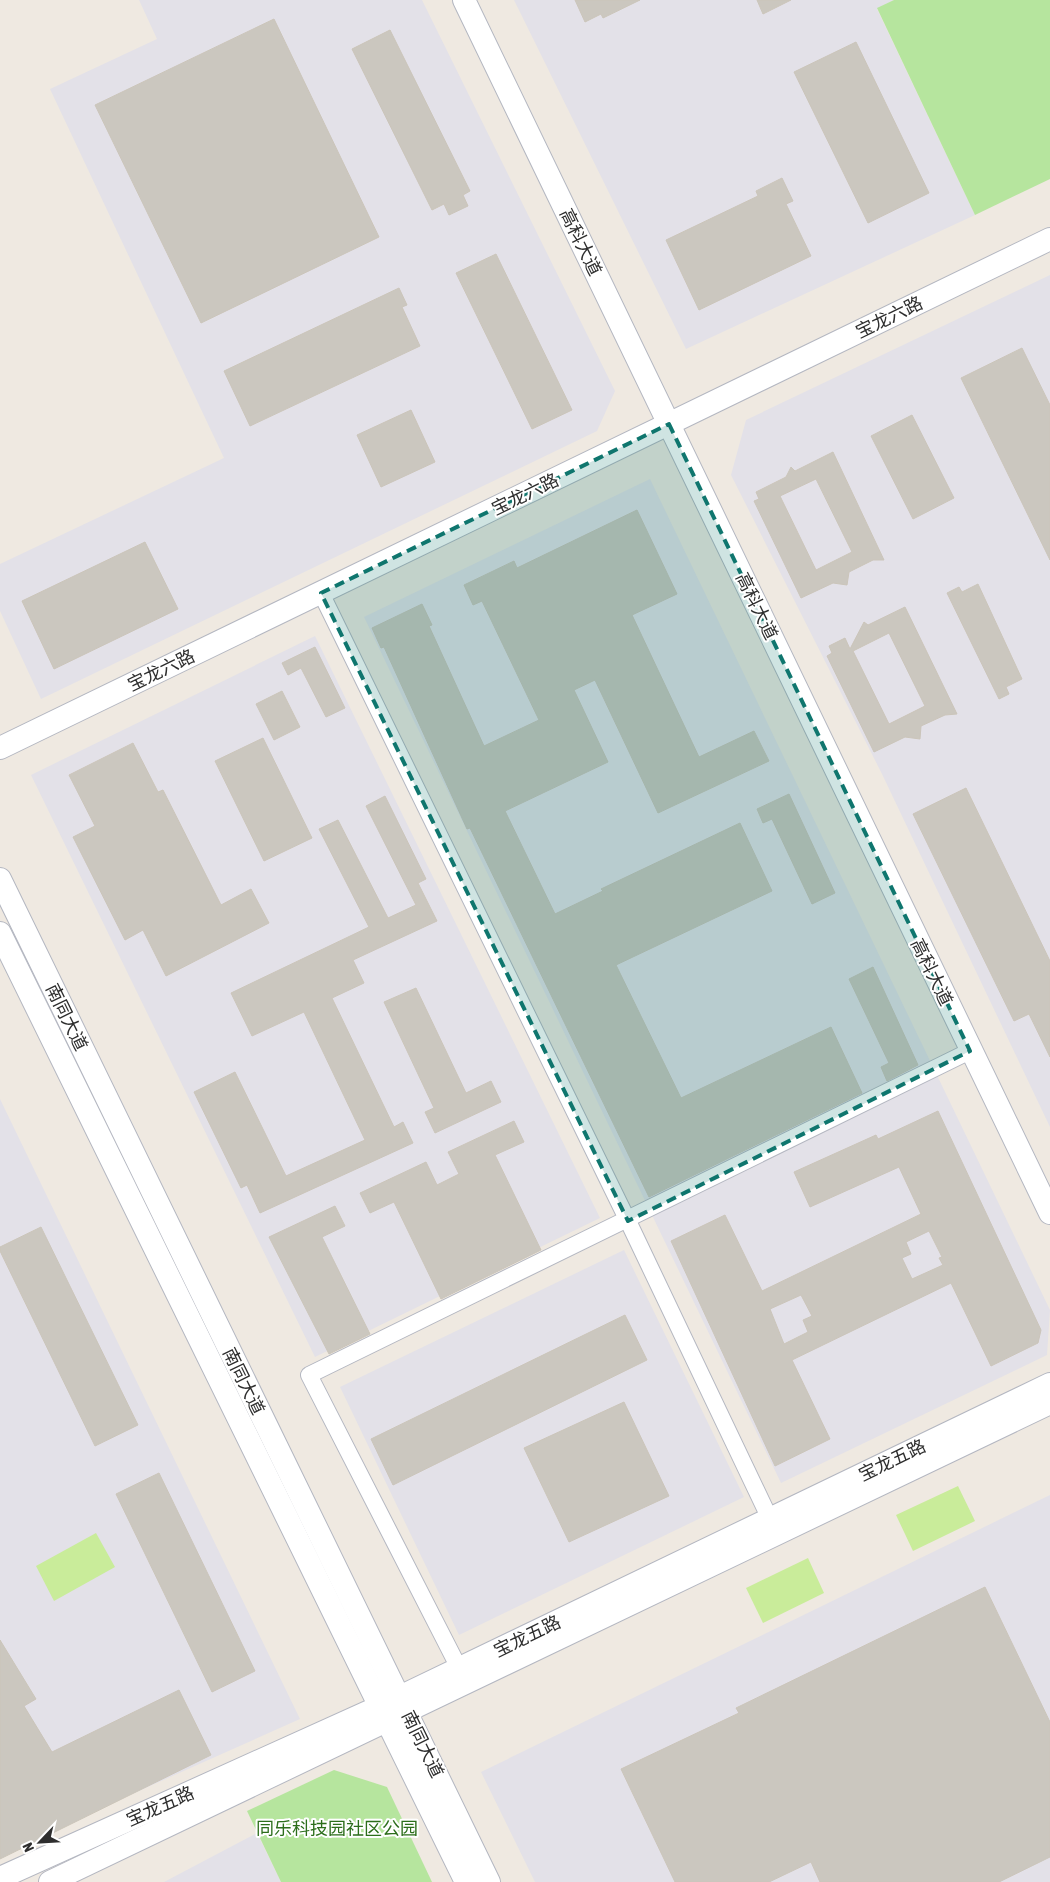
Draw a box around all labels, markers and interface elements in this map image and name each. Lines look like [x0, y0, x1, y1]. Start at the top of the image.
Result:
street label: 高科大道 [556, 205, 606, 279]
street label: 宝龙六路 [852, 292, 926, 342]
street label: 宝龙六路 [488, 469, 562, 519]
street label: 高科大道 [732, 569, 782, 643]
street label: 宝龙六路 [124, 645, 198, 695]
street label: 高科大道 [907, 935, 957, 1009]
street label: 南同大道 [42, 980, 92, 1054]
street label: 南同大道 [219, 1344, 269, 1418]
street label: 宝龙五路 [855, 1435, 929, 1485]
street label: 宝龙五路 [490, 1611, 564, 1661]
street label: 南同大道 [398, 1707, 448, 1781]
street label: 宝龙五路 [123, 1782, 197, 1830]
north arrow [15, 1817, 65, 1867]
park label: 同乐科技园社区公园 [256, 1818, 418, 1839]
text: N [19, 1840, 37, 1855]

